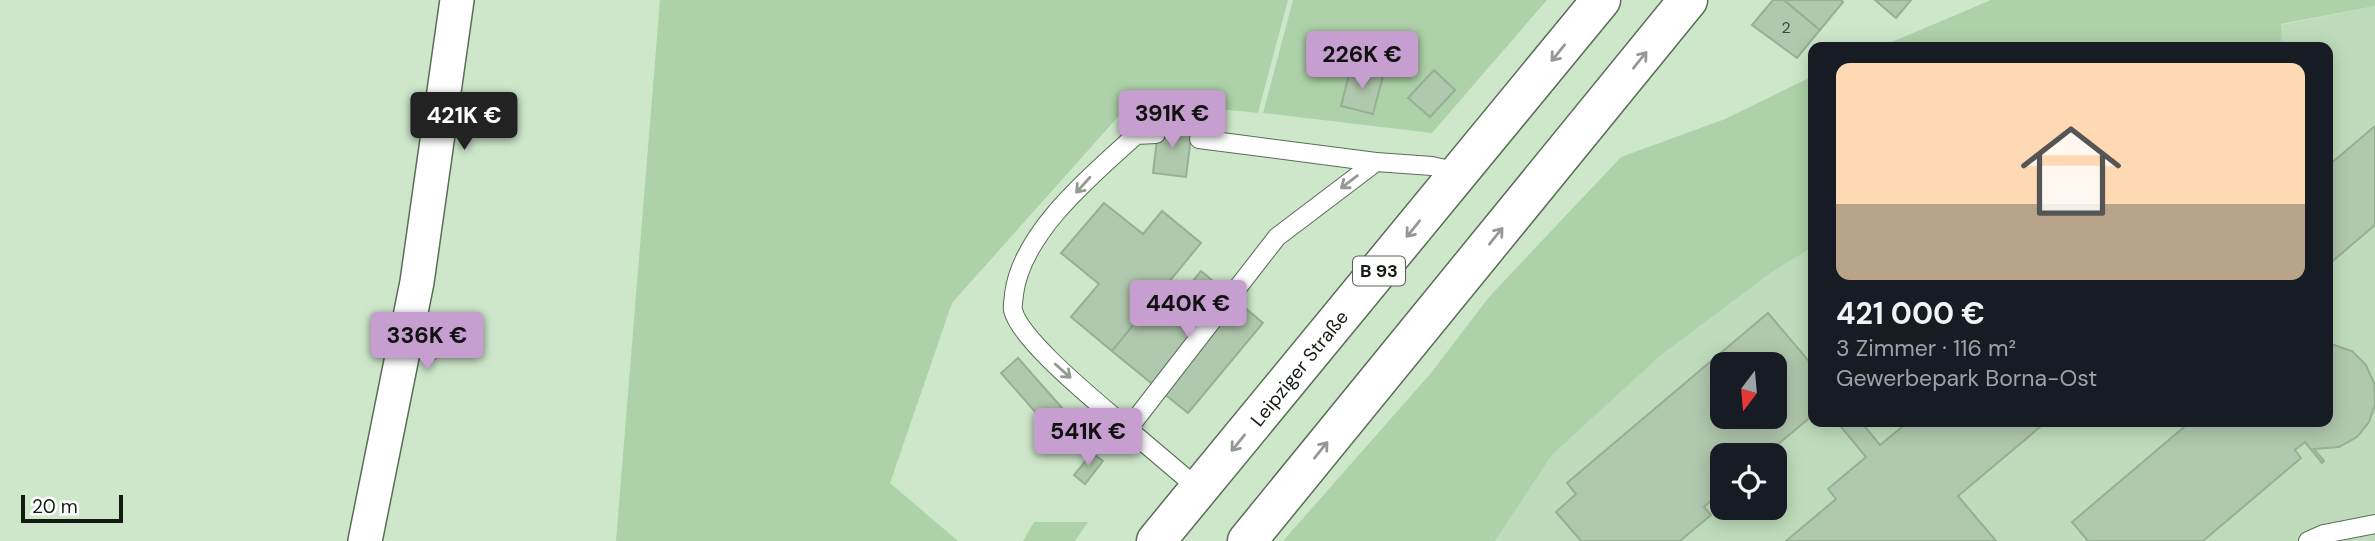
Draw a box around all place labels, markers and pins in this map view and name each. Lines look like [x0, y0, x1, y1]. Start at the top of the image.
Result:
pin: 226K € [1305, 32, 1419, 91]
pin: 391K € [1115, 90, 1229, 150]
pin: 421K € [407, 92, 521, 152]
pin: 440K € [1131, 280, 1245, 340]
pin: 336K € [370, 312, 484, 372]
pin: 541K € [1031, 408, 1145, 468]

